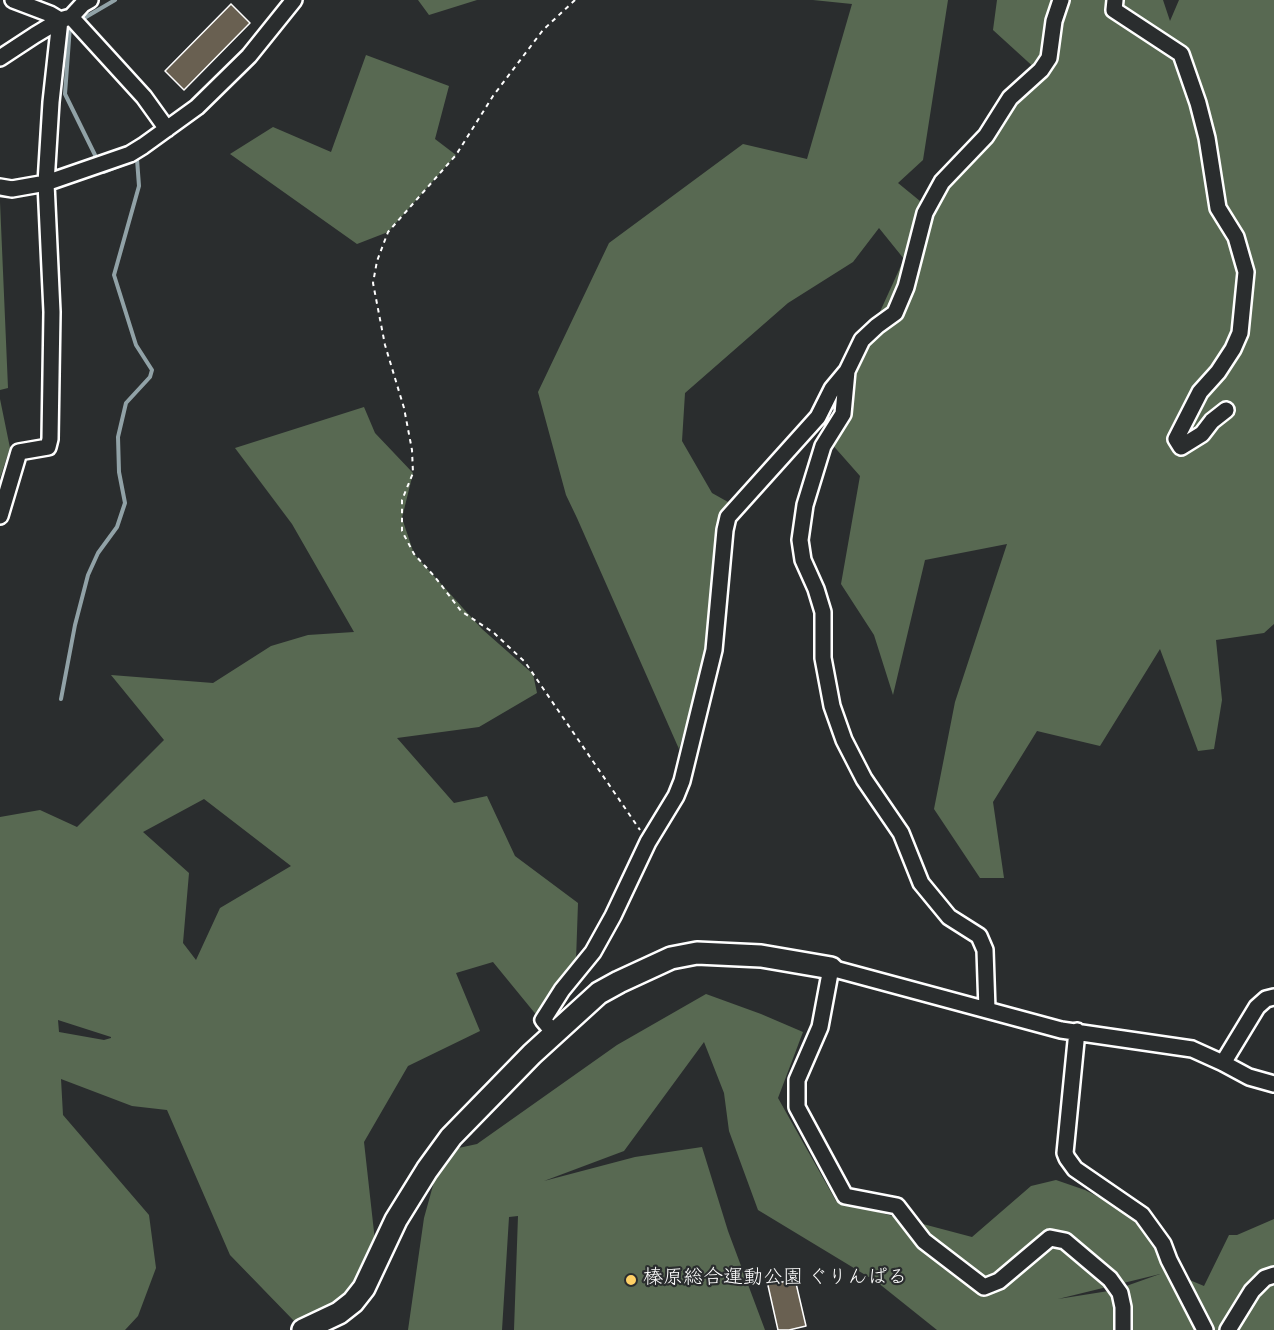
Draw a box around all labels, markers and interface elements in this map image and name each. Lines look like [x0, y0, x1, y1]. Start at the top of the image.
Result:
place label: 榛原総合運動公園 ぐりんぱる [643, 1268, 908, 1292]
marker: 榛原総合運動公園 ぐりんぱる [624, 1273, 638, 1287]

